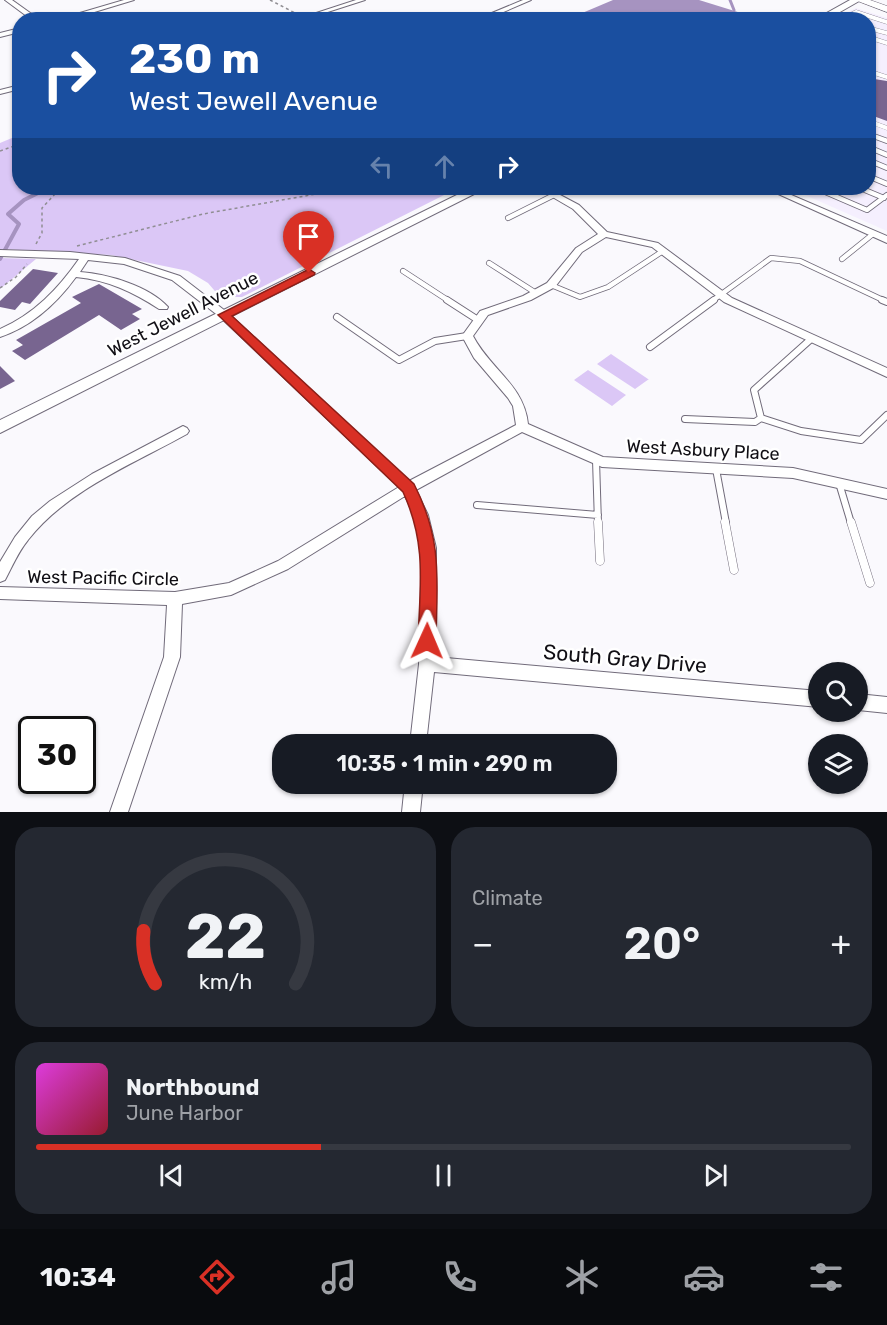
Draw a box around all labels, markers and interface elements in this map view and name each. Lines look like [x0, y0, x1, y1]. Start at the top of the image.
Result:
text: 230 m [129, 34, 260, 84]
icon: right [30, 36, 108, 114]
text: West Jewell Avenue [129, 85, 378, 117]
icon: left [365, 150, 398, 183]
icon: ahead [428, 150, 461, 183]
icon: right [491, 150, 524, 183]
pin [283, 211, 334, 273]
icon: arrive [292, 220, 325, 253]
street label: West Jewell Avenue [104, 267, 262, 361]
street label: West Asbury Place [626, 435, 780, 465]
street label: West Pacific Circle [27, 566, 179, 590]
position arrow [395, 609, 459, 673]
street label: South Gray Drive [542, 639, 708, 678]
map controls [808, 662, 868, 794]
button: search [808, 662, 868, 722]
speed limit sign: 30 [18, 716, 96, 794]
button: layers [808, 734, 868, 794]
text: 10:35 · 1 min · 290 m [336, 750, 553, 777]
text: Climate [472, 886, 543, 910]
text: 22 [185, 900, 266, 974]
text: 20° [624, 917, 700, 970]
text: − [472, 924, 493, 963]
text: + [830, 924, 851, 963]
text: km/h [199, 969, 252, 994]
text: Northbound [126, 1074, 259, 1101]
text: June Harbor [126, 1101, 243, 1125]
icon: previous [155, 1159, 188, 1192]
icon: pause [427, 1159, 460, 1192]
icon: next [699, 1159, 732, 1192]
icon: directions [196, 1256, 238, 1298]
icon: music [318, 1256, 360, 1298]
icon: phone [439, 1256, 481, 1298]
icon: climate [561, 1256, 603, 1298]
icon: car [683, 1256, 725, 1298]
icon: filters [805, 1256, 847, 1298]
text: 10:34 [40, 1261, 116, 1293]

